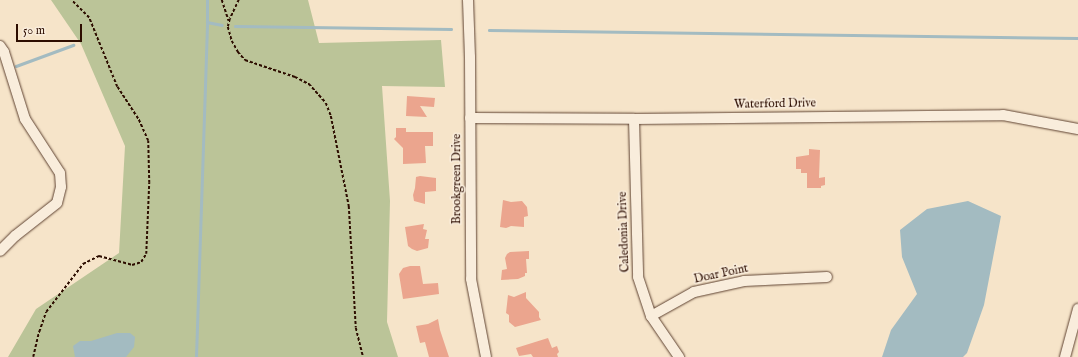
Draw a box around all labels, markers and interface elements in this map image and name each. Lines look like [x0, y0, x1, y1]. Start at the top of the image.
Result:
scale bar [18, 16, 84, 42]
text: 50 m [23, 23, 45, 38]
street label: Waterford Drive [734, 96, 816, 112]
street label: Brookgreen Drive [450, 134, 464, 224]
street label: Caledonia Drive [615, 191, 633, 273]
street label: Doar Point [693, 261, 749, 287]

